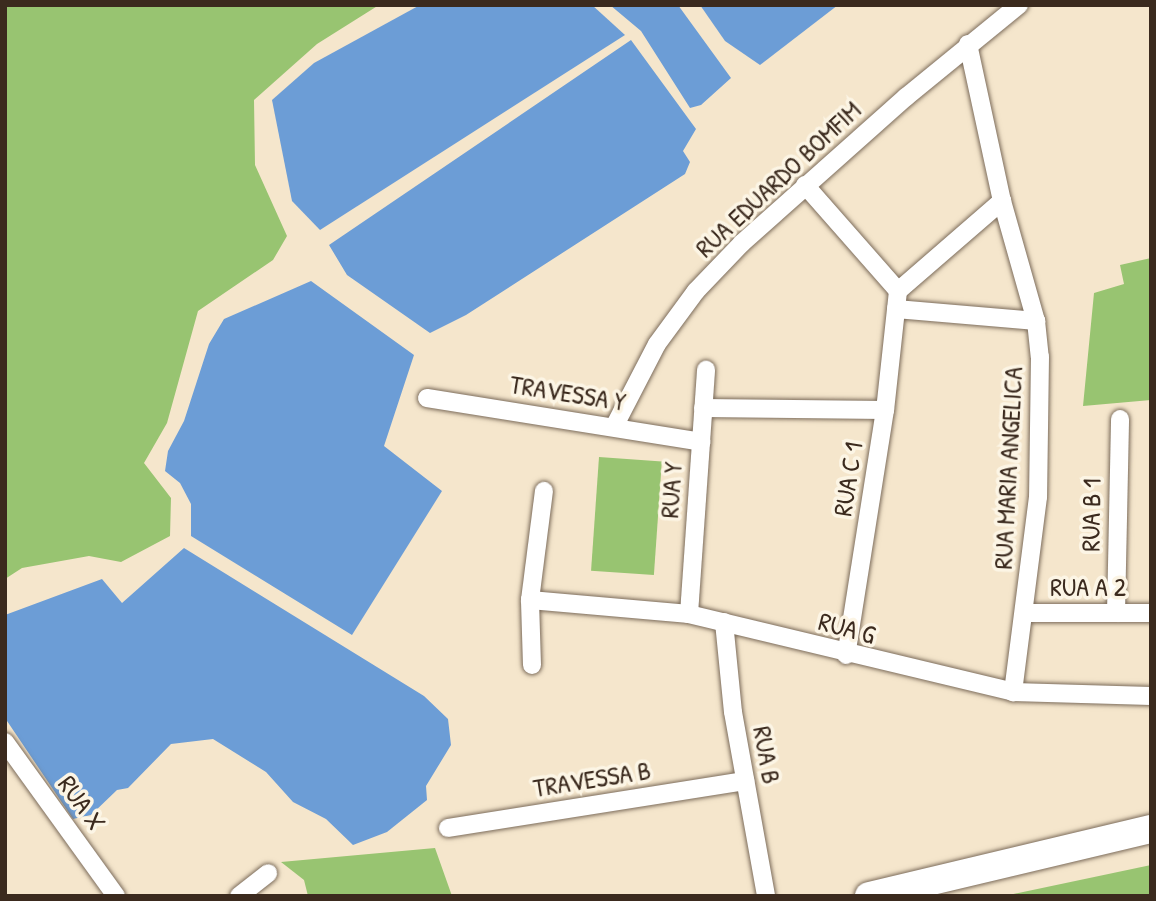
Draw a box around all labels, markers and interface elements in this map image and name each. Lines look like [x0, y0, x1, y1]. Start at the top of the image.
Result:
street label: RUA EDUARDO BOMFIM [689, 94, 867, 264]
street label: RUA MARIA ANGELICA [987, 366, 1029, 570]
street label: TRAVESSA Y [508, 368, 628, 418]
street label: RUA C 1 [827, 440, 869, 518]
street label: RUA Y [653, 461, 689, 519]
street label: RUA B 1 [1075, 478, 1107, 552]
street label: RUA A 2 [1050, 571, 1126, 603]
street label: RUA G [815, 606, 879, 650]
street label: RUA B [747, 724, 787, 786]
street label: TRAVESSA B [531, 754, 653, 804]
street label: RUA X [52, 769, 112, 837]

